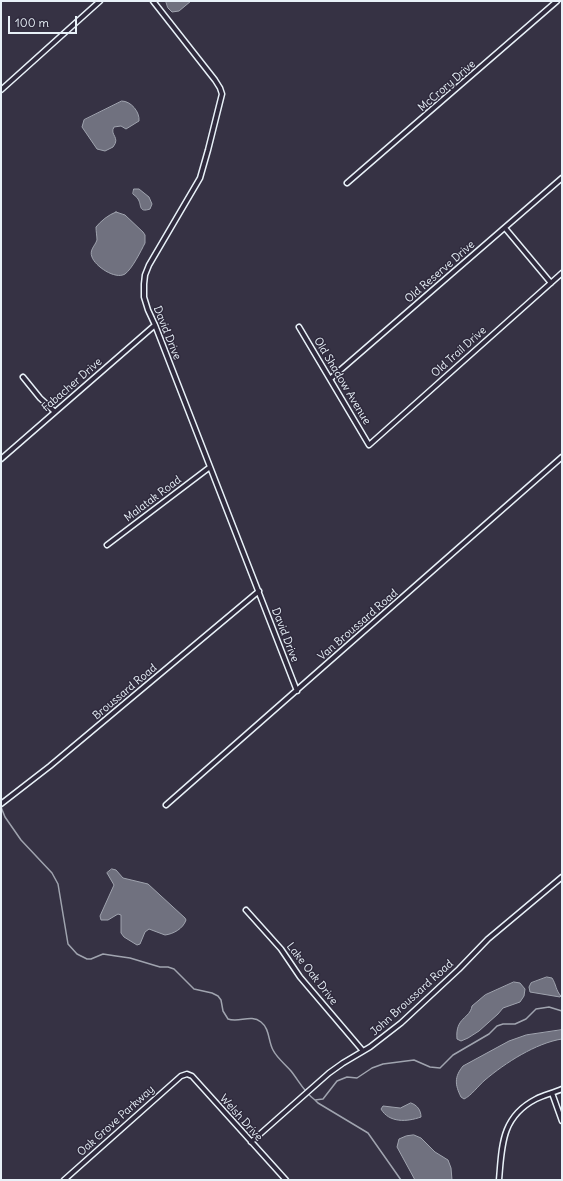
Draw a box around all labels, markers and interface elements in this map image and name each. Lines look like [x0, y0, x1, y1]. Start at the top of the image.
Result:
scale bar [10, 8, 79, 34]
text: 100 m [15, 15, 49, 30]
street label: McCrory Drive [416, 58, 478, 114]
street label: Old Reserve Drive [402, 238, 478, 306]
street label: David Drive [150, 304, 184, 362]
street label: Old Trail Drive [429, 324, 489, 380]
street label: Old Shadow Avenue [311, 335, 373, 427]
street label: Fabacher Drive [39, 355, 105, 415]
street label: Malatak Road [122, 473, 184, 525]
street label: Van Broussard Road [315, 587, 401, 663]
street label: David Drive [269, 606, 301, 664]
street label: Broussard Road [90, 661, 160, 723]
street label: Lake Oak Drive [284, 940, 340, 1008]
street label: John Broussard Road [368, 957, 456, 1039]
street label: Oak Grove Parkway [75, 1083, 157, 1159]
street label: Welsh Drive [217, 1092, 265, 1144]

